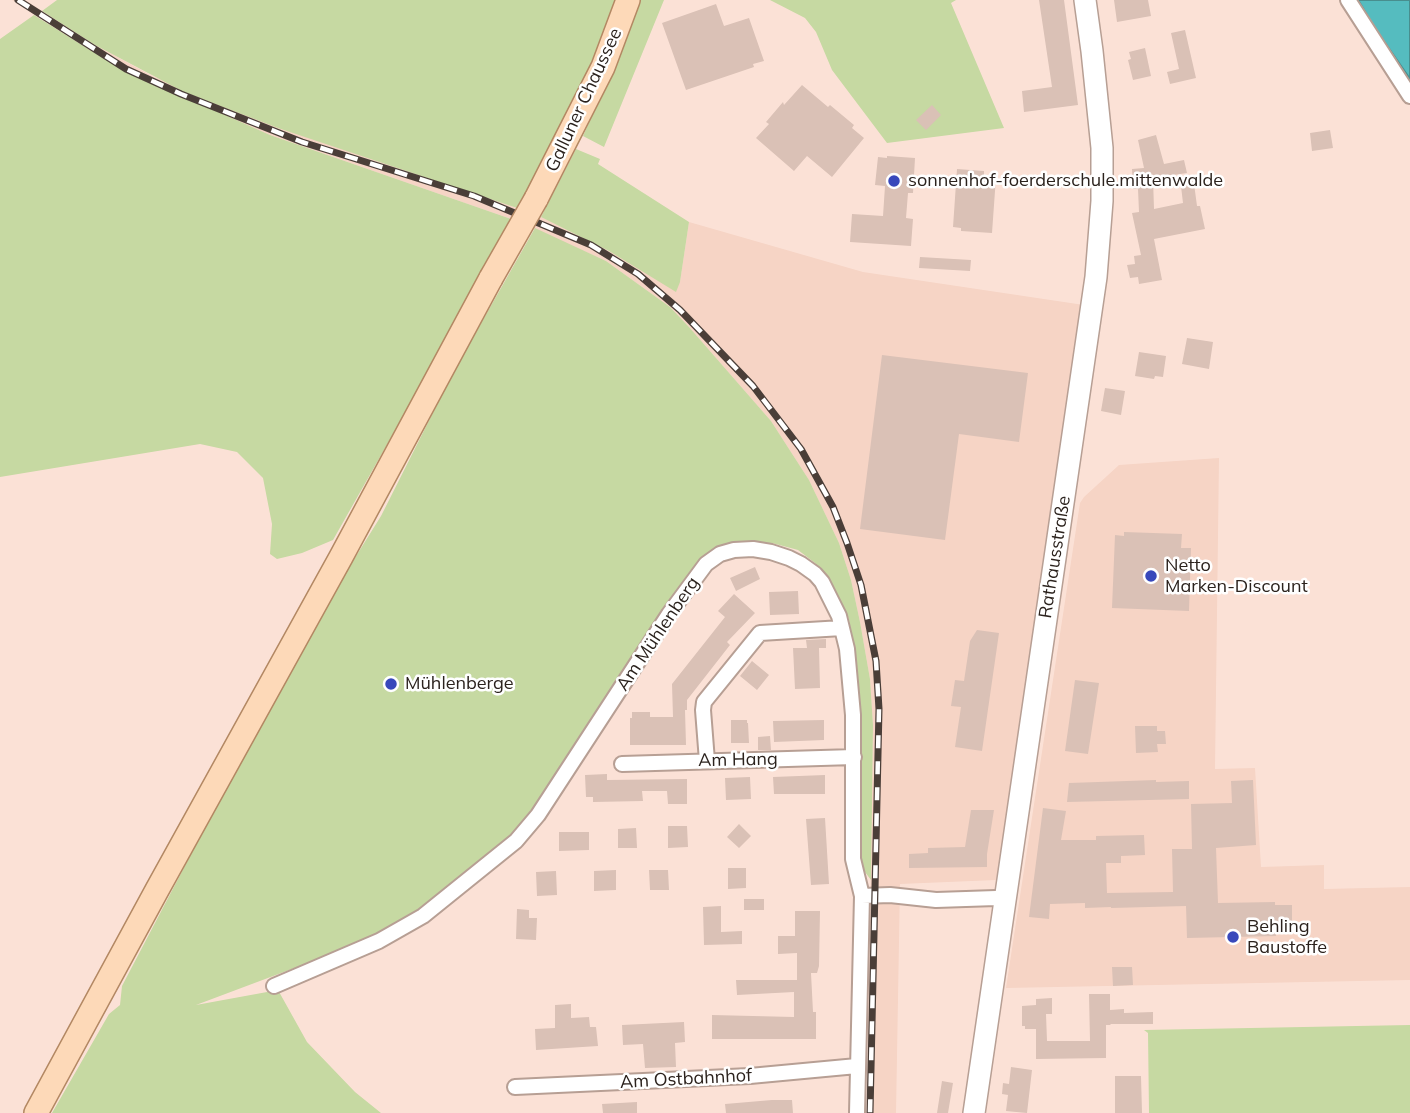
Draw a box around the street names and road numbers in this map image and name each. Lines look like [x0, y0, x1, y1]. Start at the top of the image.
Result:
street label: Galluner Chaussee [541, 25, 627, 175]
street label: Rathausstraße [1035, 494, 1075, 620]
street label: Am Mühlenberg [612, 573, 704, 695]
street label: Am Hang [698, 749, 778, 771]
street label: Am Ostbahnhof [619, 1065, 753, 1093]

